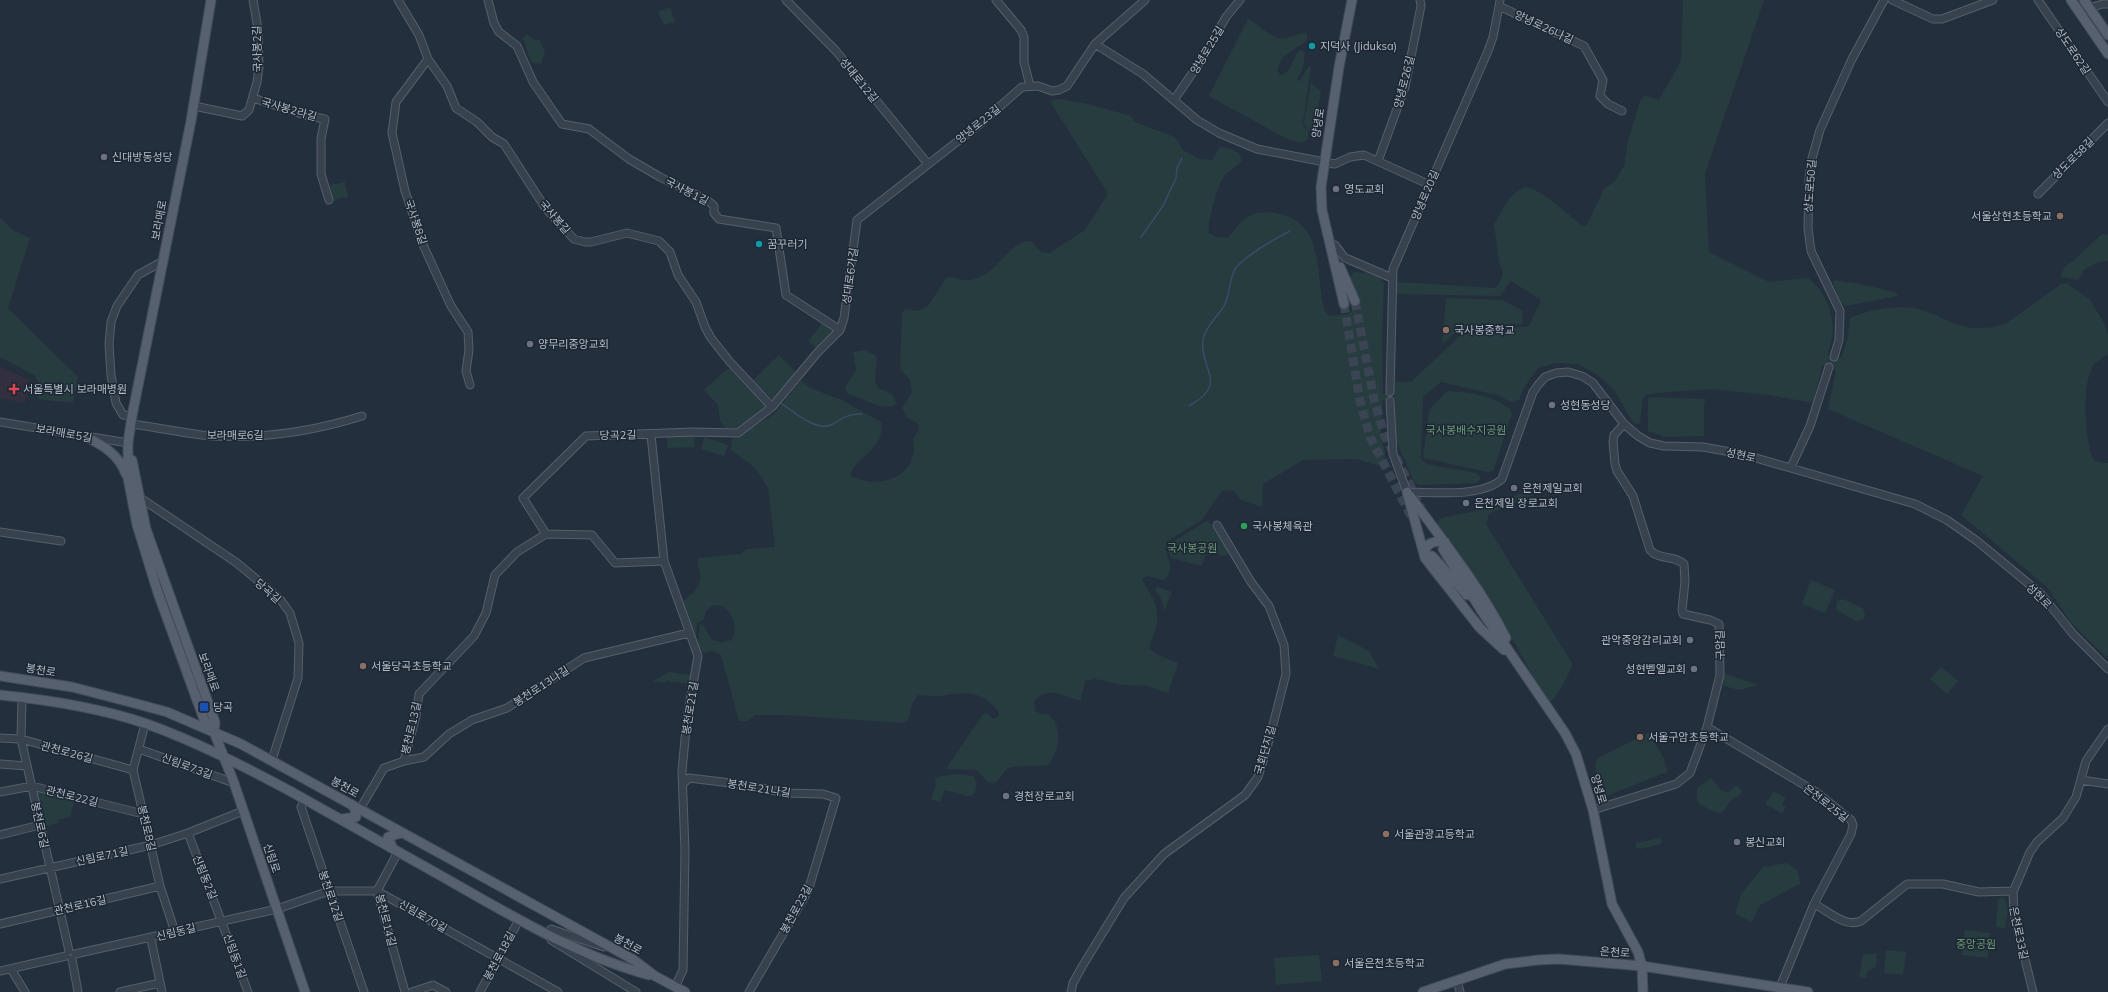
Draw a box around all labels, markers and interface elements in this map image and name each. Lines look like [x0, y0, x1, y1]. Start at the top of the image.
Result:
street label: 양녕로26나길 [1512, 7, 1576, 47]
street label: 양녕로25길 [1187, 23, 1227, 77]
street label: 국사봉2길 [250, 25, 264, 73]
street label: 상도로62길 [2052, 25, 2094, 77]
place label: 지덕사 (Jiduksa) [1320, 39, 1397, 53]
marker: 지덕사 (Jiduksa) [1307, 41, 1317, 51]
street label: 양녕로26길 [1391, 54, 1417, 110]
street label: 성대로12길 [837, 55, 881, 105]
street label: 국사봉2라길 [260, 94, 318, 124]
street label: 양녕로23길 [953, 102, 1003, 146]
street label: 양녕로 [1309, 107, 1327, 139]
street label: 상도로58길 [2049, 134, 2097, 182]
place label: 신대방동성당 [112, 150, 173, 164]
marker: 신대방동성당 [99, 152, 109, 162]
street label: 상도로50길 [1801, 159, 1819, 213]
street label: 양녕로20길 [1408, 168, 1442, 222]
street label: 국사봉1길 [663, 174, 711, 208]
place label: 영도교회 [1344, 182, 1384, 196]
marker: 영도교회 [1331, 184, 1341, 194]
street label: 국사봉8길 [402, 197, 430, 247]
street label: 국사봉길 [536, 197, 574, 237]
street label: 보라매로 [148, 199, 170, 241]
place label: 서울상현초등학교 [1971, 209, 2052, 223]
marker: 서울상현초등학교 [2055, 211, 2065, 221]
place label: 꿈꾸러기 [767, 237, 807, 251]
marker: 꿈꾸러기 [754, 239, 764, 249]
street label: 성대로6가길 [839, 247, 861, 305]
place label: 국사봉중학교 [1454, 323, 1515, 337]
marker: 국사봉중학교 [1441, 325, 1451, 335]
place label: 양무리중앙교회 [538, 337, 609, 351]
marker: 양무리중앙교회 [525, 339, 535, 349]
place label: 서울특별시 보라매병원 [23, 382, 127, 396]
marker: 서울특별시 보라매병원 [8, 383, 20, 395]
place label: 성현동성당 [1560, 398, 1611, 412]
marker: 성현동성당 [1547, 400, 1557, 410]
street label: 보라매로5길 [35, 421, 93, 445]
park label: 국사봉배수지공원 [1426, 423, 1506, 437]
street label: 보라매로6길 [206, 428, 264, 442]
street label: 당곡2길 [599, 428, 637, 442]
street label: 성현로 [1725, 445, 1757, 465]
place label: 은천제일교회 [1522, 481, 1583, 495]
marker: 은천제일교회 [1509, 483, 1519, 493]
place label: 은천제일 장로교회 [1474, 496, 1558, 510]
marker: 은천제일 장로교회 [1461, 498, 1471, 508]
place label: 국사봉체육관 [1252, 519, 1313, 533]
marker: 국사봉체육관 [1239, 521, 1249, 531]
park label: 국사봉공원 [1167, 541, 1217, 555]
street label: 당곡길 [252, 576, 284, 606]
street label: 성현로 [2023, 580, 2055, 612]
street label: 구암길 [1713, 630, 1727, 660]
place label: 관악중앙감리교회 [1601, 633, 1682, 647]
marker: 관악중앙감리교회 [1685, 635, 1695, 645]
street label: 보라매로 [195, 651, 223, 693]
place label: 서울당곡초등학교 [371, 659, 452, 673]
street label: 봉천로 [25, 661, 57, 679]
marker: 서울당곡초등학교 [358, 661, 368, 671]
place label: 성현벧엘교회 [1625, 662, 1686, 676]
street label: 봉천로13나길 [510, 663, 572, 709]
marker: 성현벧엘교회 [1689, 664, 1699, 674]
street label: 봉천로21길 [679, 680, 701, 736]
place label: 당곡 [213, 700, 233, 714]
street label: 봉천로13길 [398, 700, 424, 756]
marker: 당곡 [198, 701, 210, 713]
street label: 국회단지길 [1251, 724, 1279, 776]
place label: 서울구암초등학교 [1648, 730, 1729, 744]
marker: 서울구암초등학교 [1635, 732, 1645, 742]
street label: 관천로26길 [39, 738, 95, 766]
street label: 신림로73길 [159, 750, 215, 782]
street label: 양녕로 [1588, 772, 1610, 806]
street label: 봉천로 [328, 774, 362, 800]
street label: 봉천로21나길 [726, 776, 792, 800]
street label: 은천로25길 [1801, 781, 1851, 825]
street label: 관천로22길 [44, 783, 100, 809]
place label: 경천장로교회 [1014, 789, 1075, 803]
marker: 경천장로교회 [1001, 791, 1011, 801]
street label: 봉천로6길 [28, 801, 52, 849]
street label: 봉천로8길 [135, 803, 159, 853]
place label: 서울관광고등학교 [1394, 827, 1475, 841]
marker: 서울관광고등학교 [1381, 829, 1391, 839]
place label: 봉신교회 [1745, 835, 1785, 849]
marker: 봉신교회 [1732, 837, 1742, 847]
street label: 신림로 [260, 841, 284, 875]
street label: 신림로71길 [74, 844, 130, 868]
street label: 신림동2길 [190, 853, 220, 901]
street label: 봉천로12길 [316, 868, 346, 924]
street label: 봉천로23길 [777, 882, 815, 936]
street label: 관천로16길 [52, 892, 108, 918]
street label: 봉천로14길 [373, 892, 399, 948]
street label: 신림로70길 [396, 897, 450, 935]
street label: 은천로33길 [2007, 905, 2031, 961]
street label: 신림동길 [155, 920, 197, 944]
street label: 봉천로18길 [480, 929, 518, 983]
street label: 신림동1길 [220, 931, 250, 981]
street label: 봉천로 [611, 931, 645, 957]
park label: 중앙공원 [1956, 937, 1996, 951]
street label: 은천로 [1599, 944, 1631, 960]
place label: 서울은천초등학교 [1344, 956, 1425, 970]
marker: 서울은천초등학교 [1331, 958, 1341, 968]

